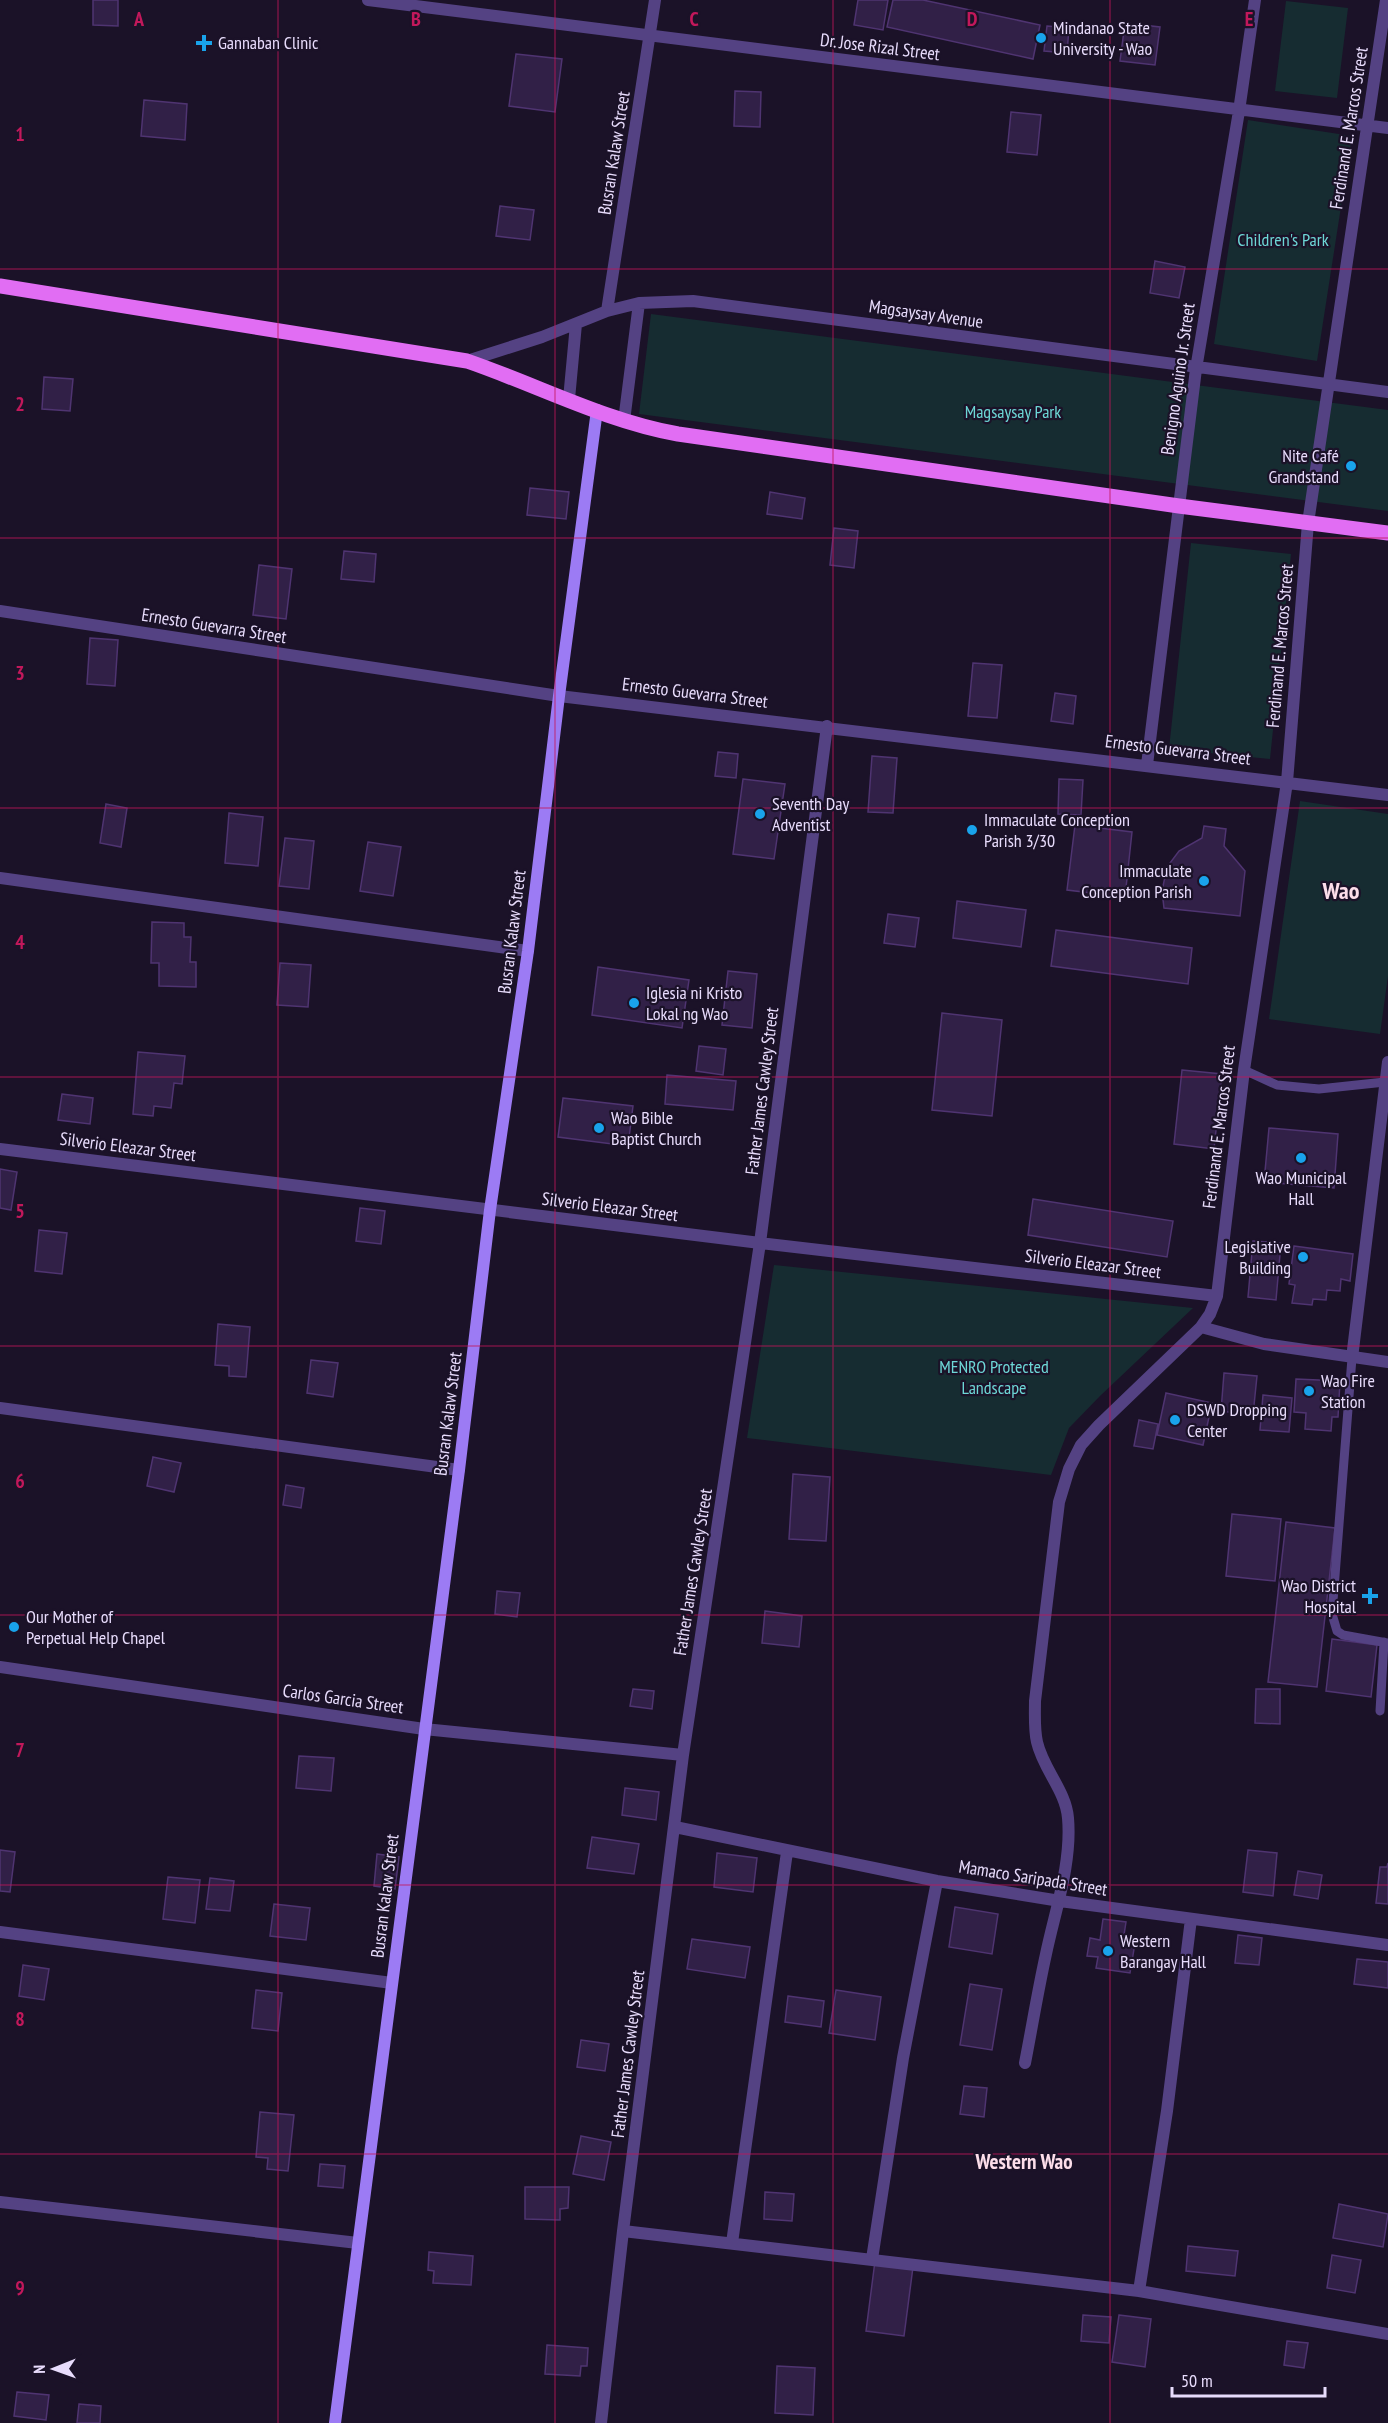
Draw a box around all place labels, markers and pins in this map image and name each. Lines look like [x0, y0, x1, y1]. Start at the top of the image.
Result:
place label: Mindanao State University - Wao [1053, 16, 1153, 60]
place label: Gannaban Clinic [218, 31, 319, 54]
marker: Mindanao State University - Wao [1034, 31, 1048, 45]
marker: Gannaban Clinic [195, 34, 213, 52]
place label: Nite Café Grandstand [1268, 444, 1339, 488]
marker: Nite Café Grandstand [1344, 459, 1358, 473]
place label: Seventh Day Adventist [772, 792, 849, 836]
marker: Seventh Day Adventist [753, 807, 767, 821]
place label: Immaculate Conception Parish 3/30 [984, 808, 1130, 852]
marker: Immaculate Conception Parish 3/30 [965, 823, 979, 837]
place label: Immaculate Conception Parish [1081, 859, 1192, 903]
marker: Immaculate Conception Parish [1197, 874, 1211, 888]
place label: Iglesia ni Kristo Lokal ng Wao [646, 981, 742, 1025]
marker: Iglesia ni Kristo Lokal ng Wao [627, 996, 641, 1010]
place label: Wao Bible Baptist Church [611, 1106, 701, 1150]
marker: Wao Bible Baptist Church [592, 1121, 606, 1135]
marker: Wao Municipal Hall [1294, 1151, 1308, 1165]
place label: Wao Municipal Hall [1256, 1166, 1347, 1210]
place label: Legislative Building [1225, 1235, 1291, 1279]
marker: Legislative Building [1296, 1250, 1310, 1264]
place label: Wao Fire Station [1321, 1369, 1375, 1413]
marker: Wao Fire Station [1302, 1384, 1316, 1398]
place label: DSWD Dropping Center [1187, 1398, 1287, 1442]
marker: DSWD Dropping Center [1168, 1413, 1182, 1427]
place label: Wao District Hospital [1281, 1574, 1357, 1618]
marker: Wao District Hospital [1361, 1587, 1379, 1605]
place label: Our Mother of Perpetual Help Chapel [26, 1605, 166, 1649]
marker: Our Mother of Perpetual Help Chapel [7, 1620, 21, 1634]
place label: Western Barangay Hall [1120, 1929, 1207, 1973]
marker: Western Barangay Hall [1101, 1944, 1115, 1958]

